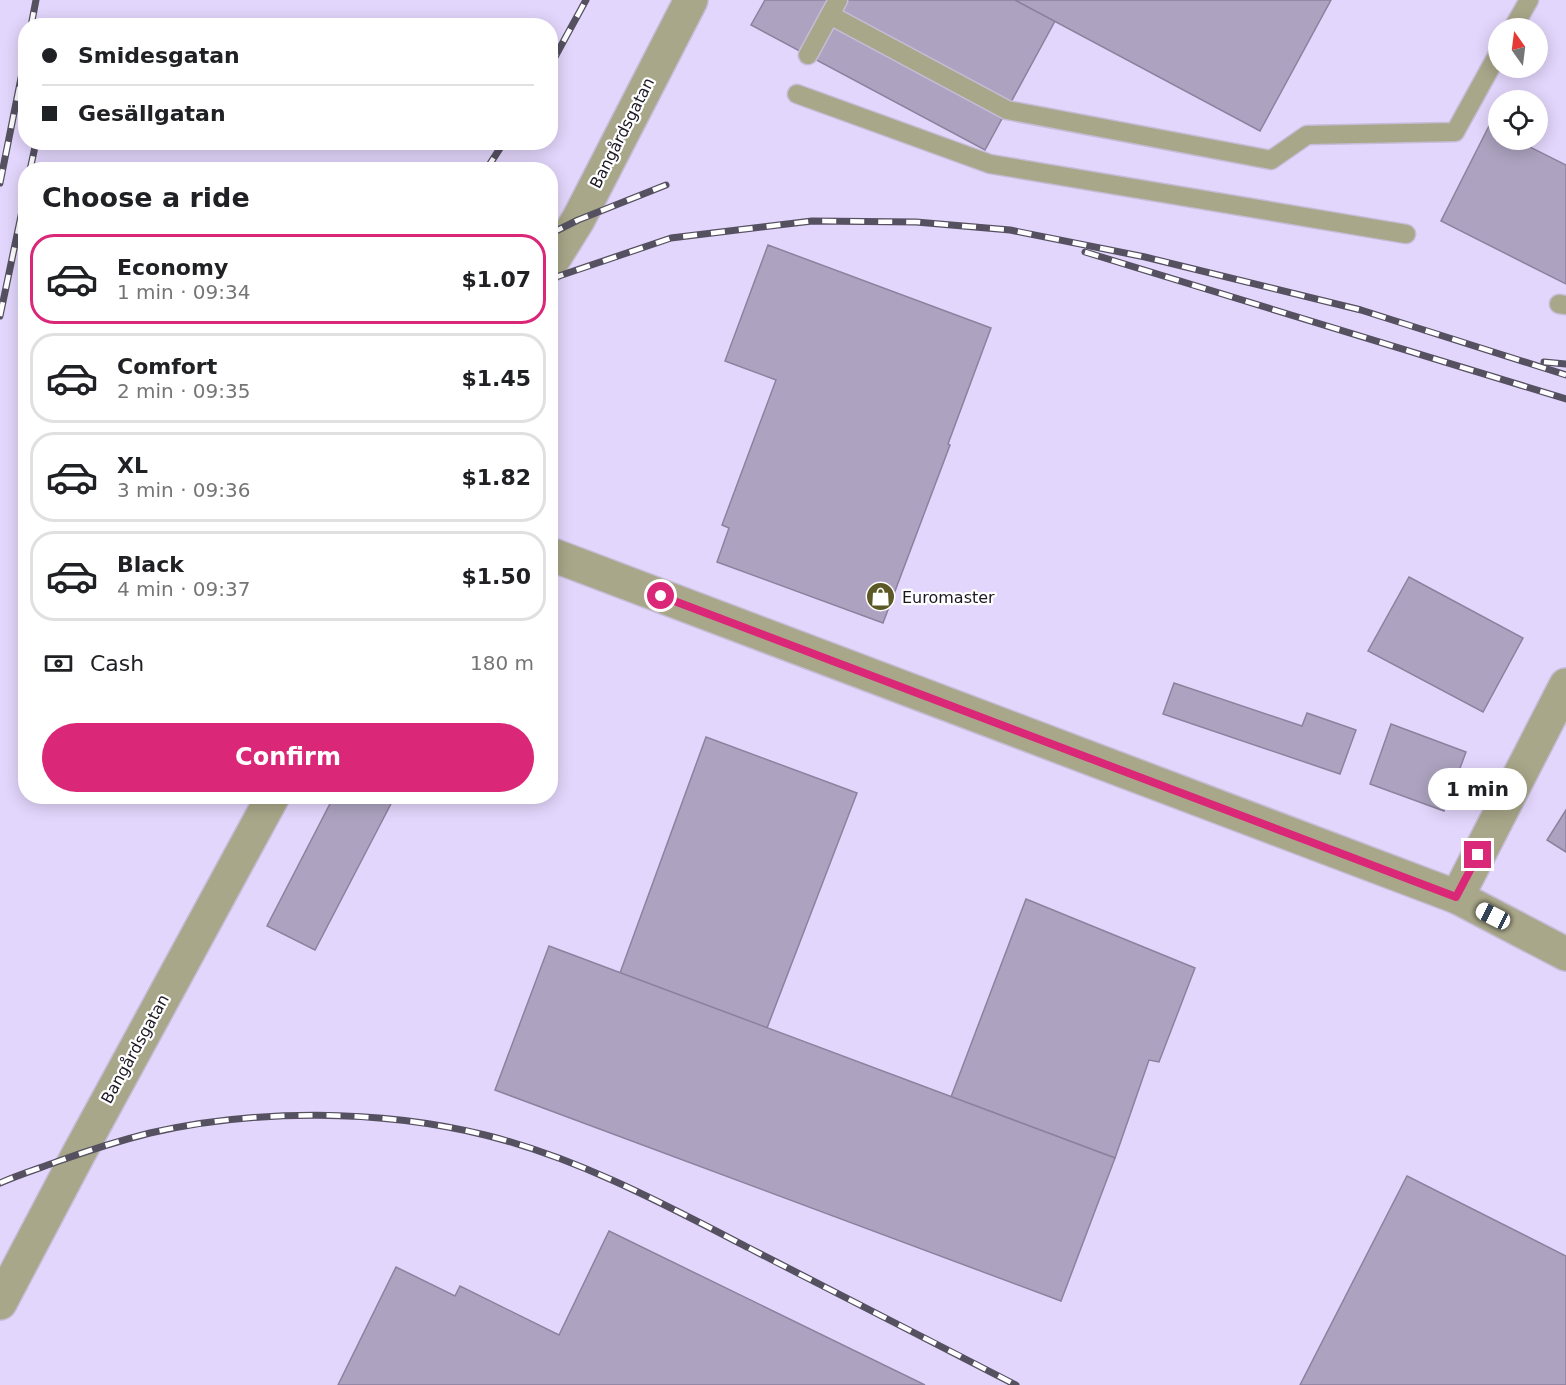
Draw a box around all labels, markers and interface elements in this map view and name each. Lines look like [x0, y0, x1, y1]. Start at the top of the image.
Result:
north arrow [1488, 18, 1548, 78]
map controls [1488, 18, 1548, 150]
text: Smidesgatan [78, 43, 240, 68]
street label: Bangårdsgatan [586, 74, 658, 192]
button: locate [1488, 90, 1548, 150]
text: Gesällgatan [78, 101, 226, 126]
text: Choose a ride [42, 182, 250, 213]
icon: car [45, 252, 99, 306]
text: Economy [117, 255, 228, 280]
text: $1.07 [461, 267, 531, 292]
text: 1 min · 09:34 [117, 280, 251, 304]
icon: car [45, 351, 99, 405]
text: Comfort [117, 354, 217, 379]
text: $1.45 [461, 366, 531, 391]
text: 2 min · 09:35 [117, 379, 251, 403]
icon: car [45, 450, 99, 504]
text: XL [117, 453, 148, 478]
text: $1.82 [461, 465, 531, 490]
text: 3 min · 09:36 [117, 478, 251, 502]
icon: car [45, 549, 99, 603]
text: Black [117, 552, 184, 577]
text: $1.50 [461, 564, 531, 589]
text: 4 min · 09:37 [117, 577, 251, 601]
shop icon: Euromaster [865, 581, 897, 613]
route start [647, 582, 674, 609]
place label: Euromaster [902, 588, 995, 607]
icon: cash [42, 647, 75, 680]
text: Cash [90, 651, 144, 676]
text: 180 m [470, 651, 534, 675]
button: Confirm [42, 723, 534, 792]
callout: 1 min [1428, 768, 1528, 810]
text: 1 min [1446, 777, 1509, 801]
route end [1464, 841, 1491, 868]
car [1473, 900, 1513, 932]
street label: Bangårdsgatan [97, 991, 173, 1107]

